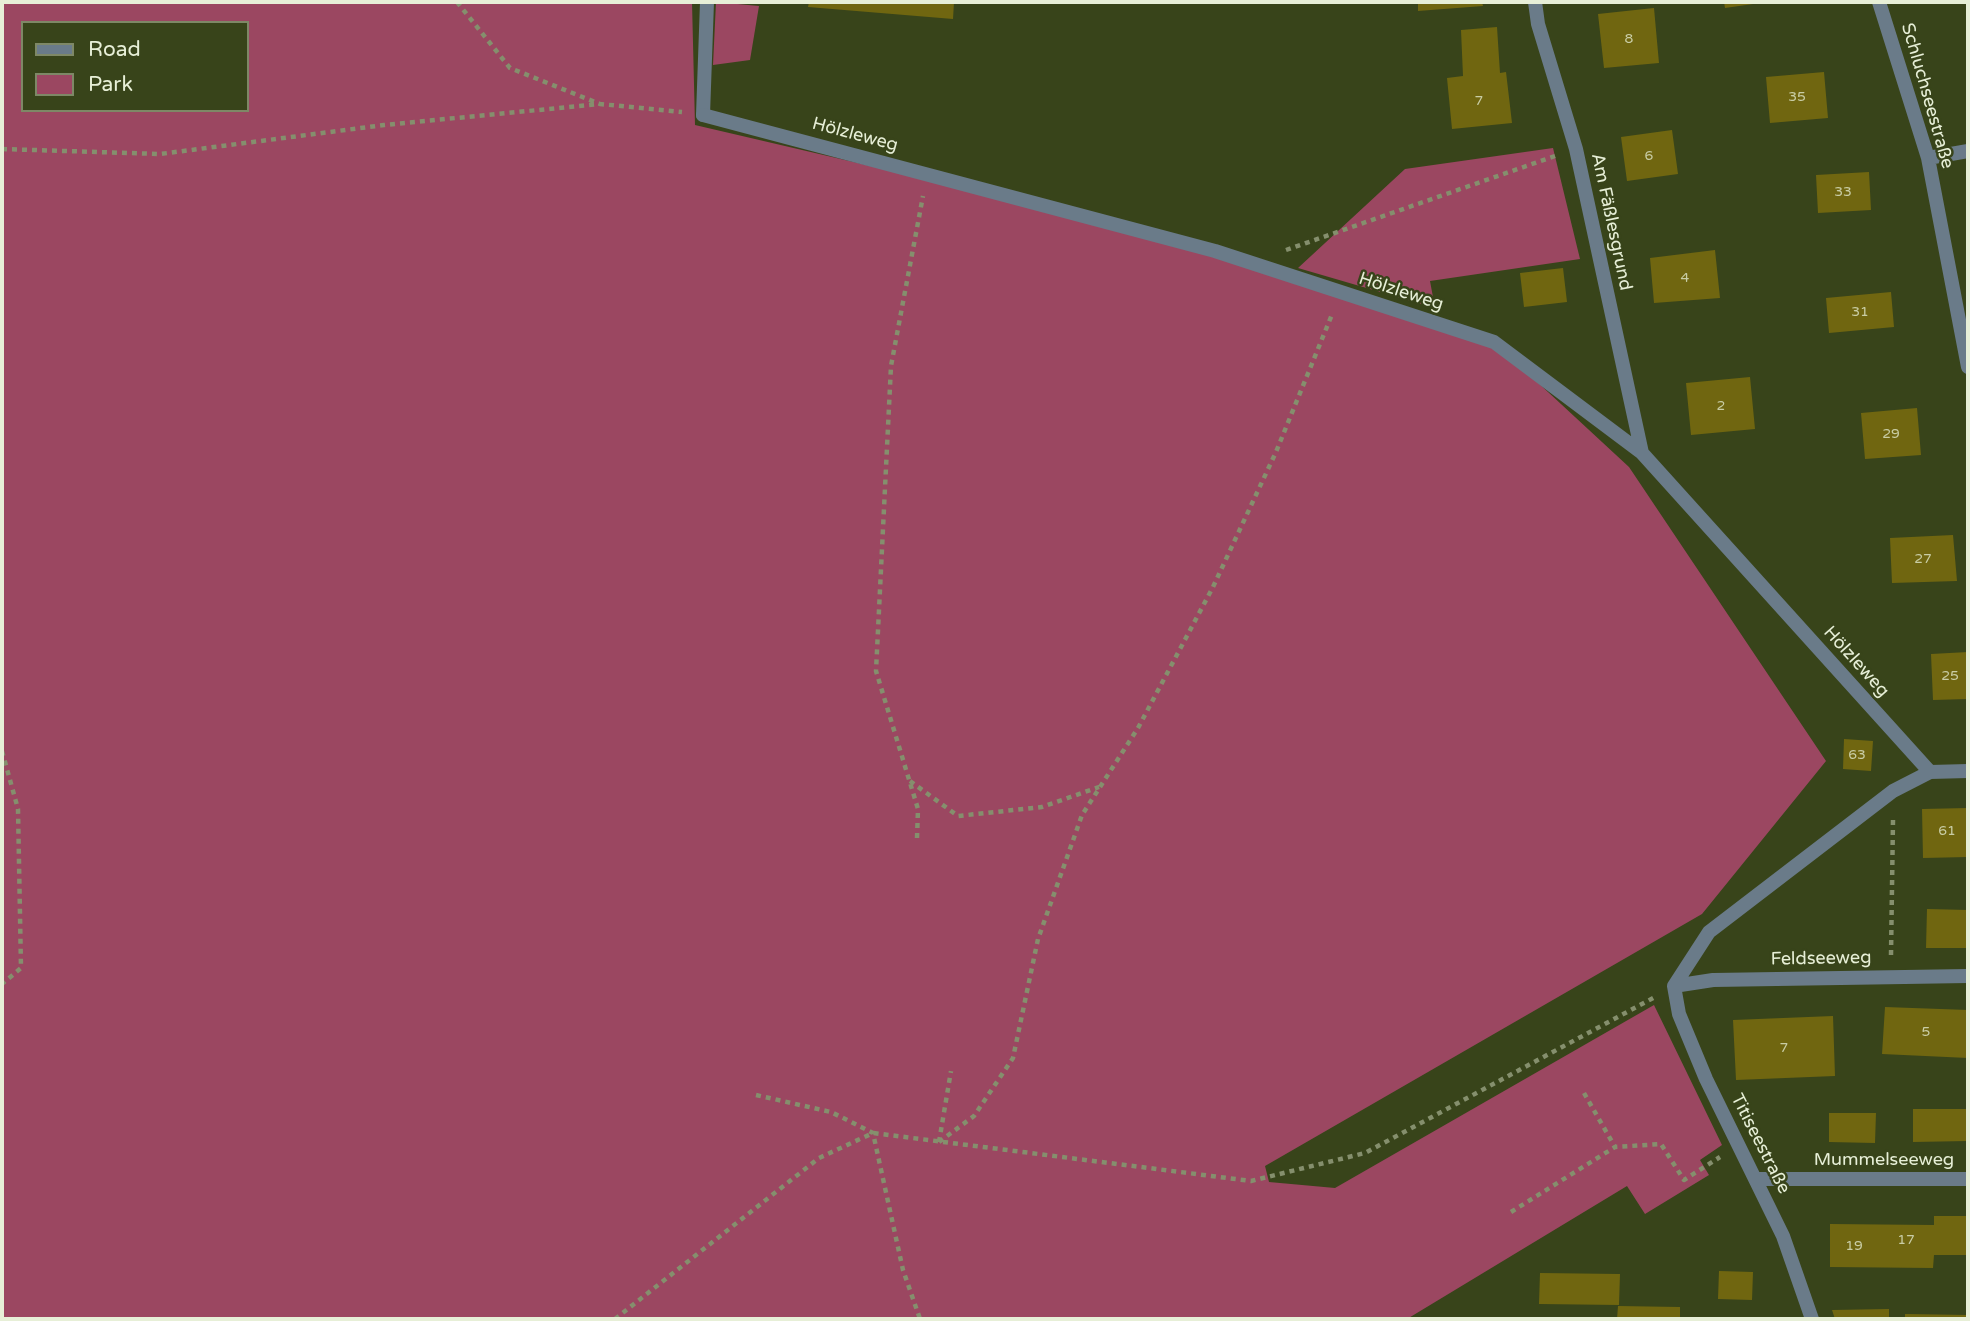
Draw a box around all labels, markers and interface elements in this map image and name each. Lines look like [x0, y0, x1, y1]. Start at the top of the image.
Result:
legend [21, 21, 248, 112]
street label: Schluchseestraße [1896, 21, 1958, 171]
house number: 8 [1625, 31, 1633, 47]
text: Road [88, 37, 141, 62]
text: Park [88, 72, 133, 97]
house number: 35 [1788, 89, 1806, 105]
house number: 7 [1475, 93, 1483, 109]
street label: Hölzleweg [810, 113, 900, 157]
house number: 6 [1645, 148, 1653, 164]
street label: Am Fäßlesgrund [1586, 151, 1636, 293]
house number: 33 [1834, 184, 1852, 200]
street label: Hölzleweg [1356, 268, 1446, 316]
house number: 4 [1681, 270, 1689, 286]
house number: 31 [1851, 304, 1869, 320]
house number: 2 [1717, 398, 1725, 414]
house number: 29 [1882, 426, 1900, 442]
house number: 27 [1914, 551, 1932, 567]
street label: Hölzleweg [1819, 622, 1893, 702]
house number: 25 [1941, 668, 1959, 684]
house number: 63 [1848, 747, 1866, 763]
house number: 61 [1938, 823, 1956, 839]
street label: Feldseeweg [1770, 947, 1872, 971]
house number: 5 [1922, 1024, 1930, 1040]
house number: 7 [1780, 1040, 1788, 1056]
street label: Titiseestraße [1726, 1090, 1794, 1198]
street label: Mummelseeweg [1814, 1149, 1954, 1171]
house number: 17 [1897, 1232, 1915, 1248]
house number: 19 [1845, 1238, 1863, 1254]

